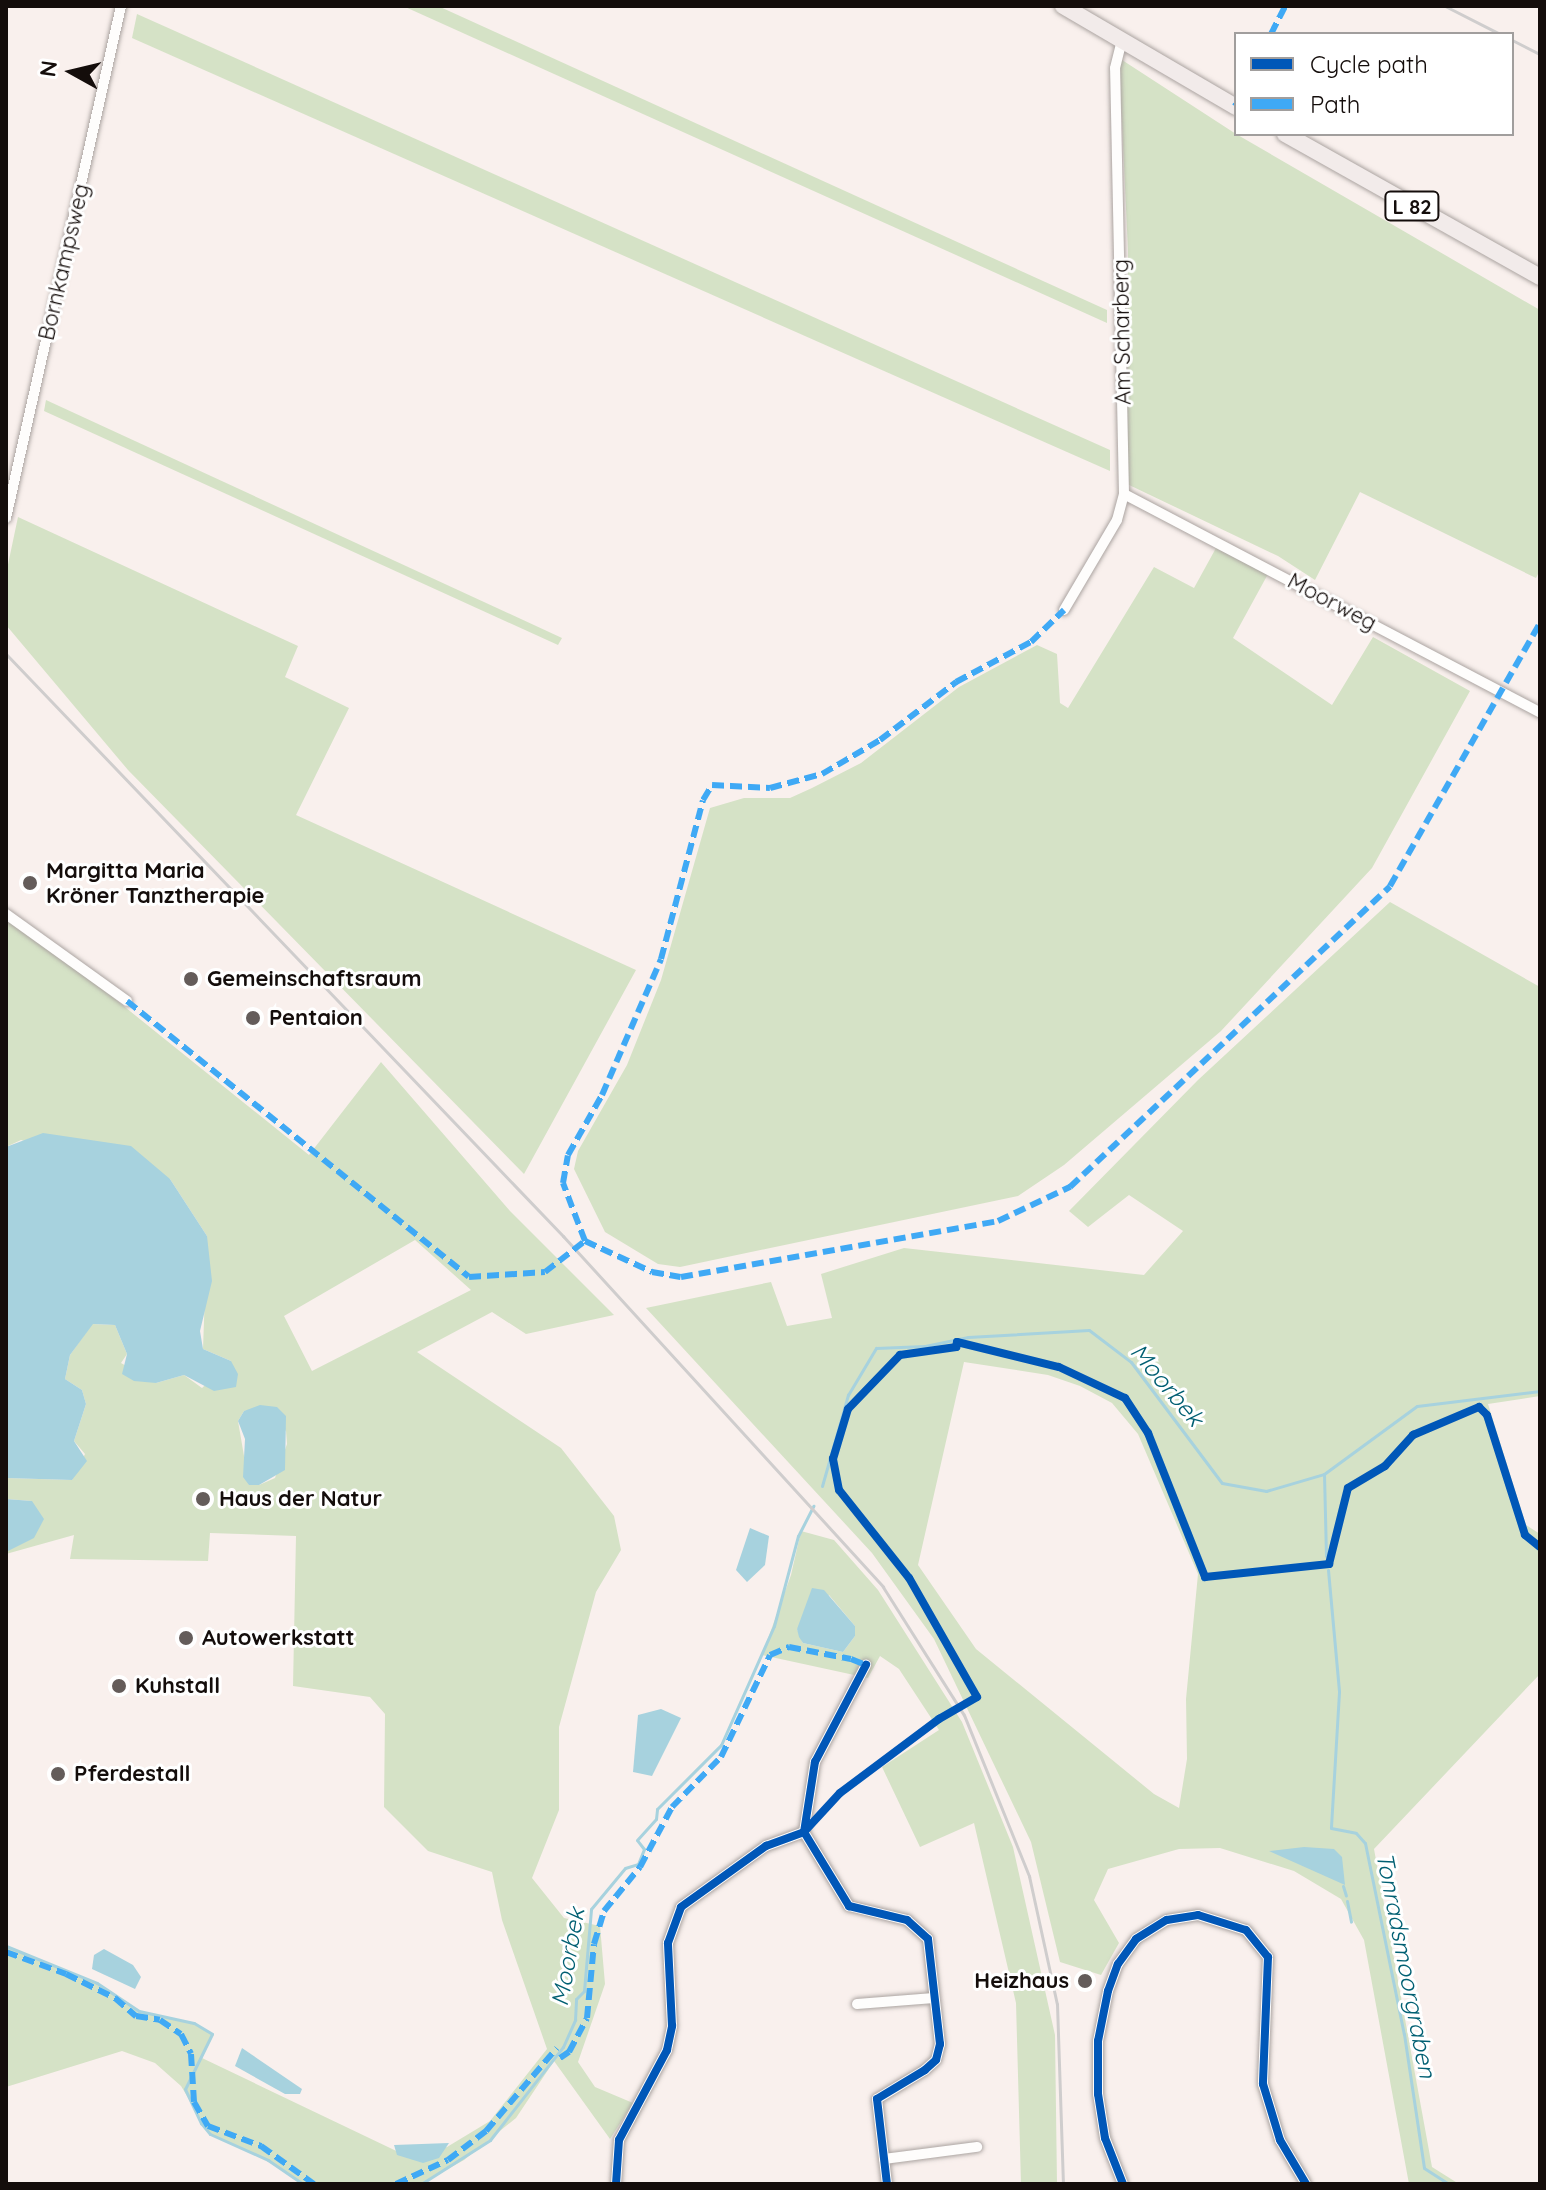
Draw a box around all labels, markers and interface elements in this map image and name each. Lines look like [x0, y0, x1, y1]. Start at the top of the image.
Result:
north arrow [32, 32, 112, 112]
legend [1234, 32, 1514, 136]
text: Cycle path [1310, 49, 1428, 79]
text: N [33, 59, 63, 79]
text: Path [1310, 89, 1361, 119]
street label: Bornkampsweg [33, 181, 95, 343]
road number: L 82 [1384, 190, 1440, 222]
street label: Am Scharberg [1108, 259, 1136, 405]
street label: Moorweg [1283, 568, 1381, 636]
place label: Margitta Maria Kröner Tanztherapie [46, 857, 264, 908]
marker: Margitta Maria Kröner Tanztherapie [21, 874, 39, 892]
place label: Gemeinschaftsraum [207, 966, 421, 992]
marker: Gemeinschaftsraum [182, 970, 200, 988]
place label: Pentaion [269, 1005, 363, 1031]
marker: Pentaion [244, 1009, 262, 1027]
water label: Moorbek [1124, 1338, 1210, 1432]
place label: Haus der Natur [219, 1486, 382, 1512]
marker: Haus der Natur [194, 1490, 212, 1508]
place label: Autowerkstatt [202, 1625, 355, 1651]
marker: Autowerkstatt [177, 1629, 195, 1647]
place label: Kuhstall [135, 1673, 220, 1699]
marker: Kuhstall [110, 1677, 128, 1695]
place label: Pferdestall [74, 1761, 191, 1787]
marker: Pferdestall [49, 1765, 67, 1783]
water label: Tonradsmoorgraben [1370, 1850, 1442, 2080]
water label: Moorbek [545, 1906, 591, 2008]
place label: Heizhaus [974, 1968, 1069, 1994]
marker: Heizhaus [1076, 1972, 1094, 1990]

